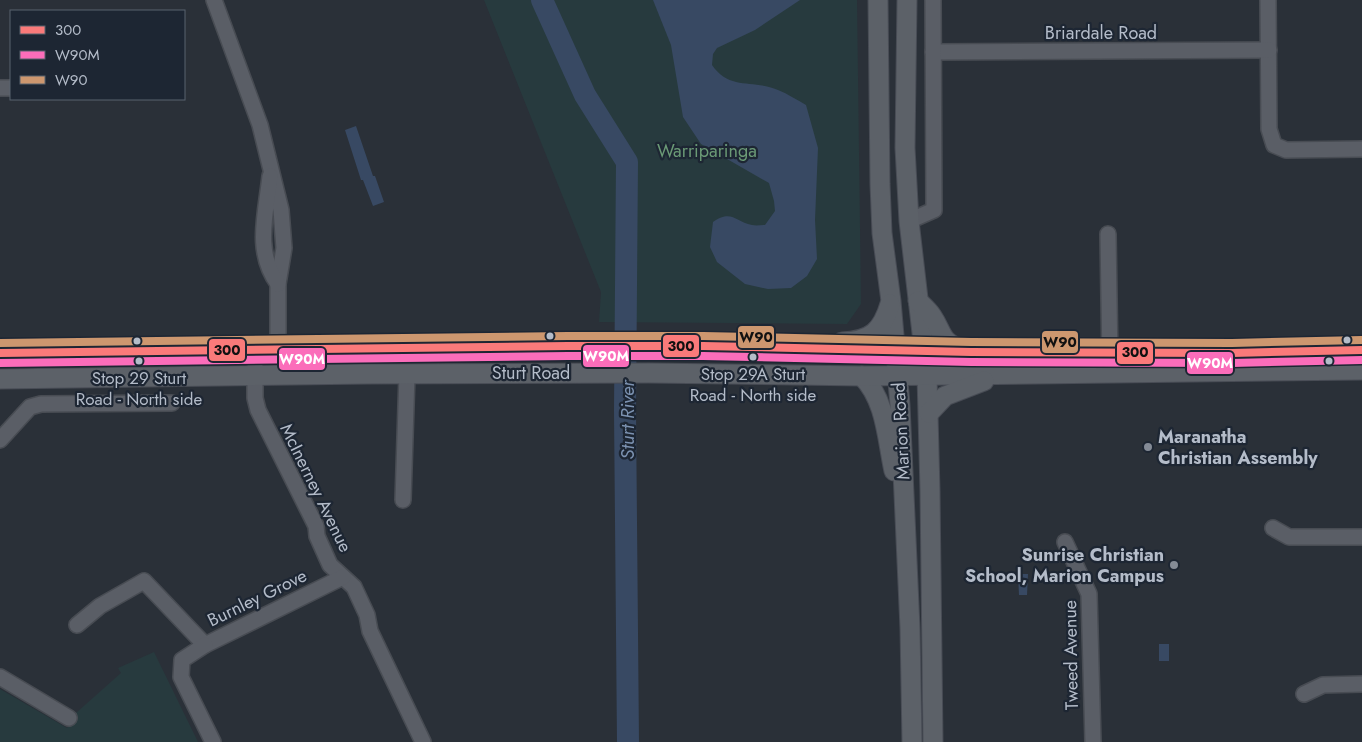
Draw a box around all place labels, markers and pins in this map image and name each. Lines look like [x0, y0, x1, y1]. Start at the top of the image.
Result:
unlabelled marker [545, 331, 555, 341]
unlabelled marker [1342, 335, 1352, 345]
unlabelled marker [132, 336, 142, 346]
marker: Stop 29A Sturt Road - North side [748, 352, 758, 362]
marker: Stop 29 Sturt Road - North side [134, 356, 144, 366]
unlabelled marker [1324, 356, 1334, 366]
place label: Stop 29A Sturt Road - North side [690, 362, 817, 407]
place label: Stop 29 Sturt Road - North side [76, 366, 203, 411]
place label: Maranatha Christian Assembly [1158, 424, 1318, 471]
marker: Maranatha Christian Assembly [1142, 441, 1154, 453]
place label: Sunrise Christian School, Marion Campus [965, 542, 1164, 589]
marker: Sunrise Christian School, Marion Campus [1168, 559, 1180, 571]

